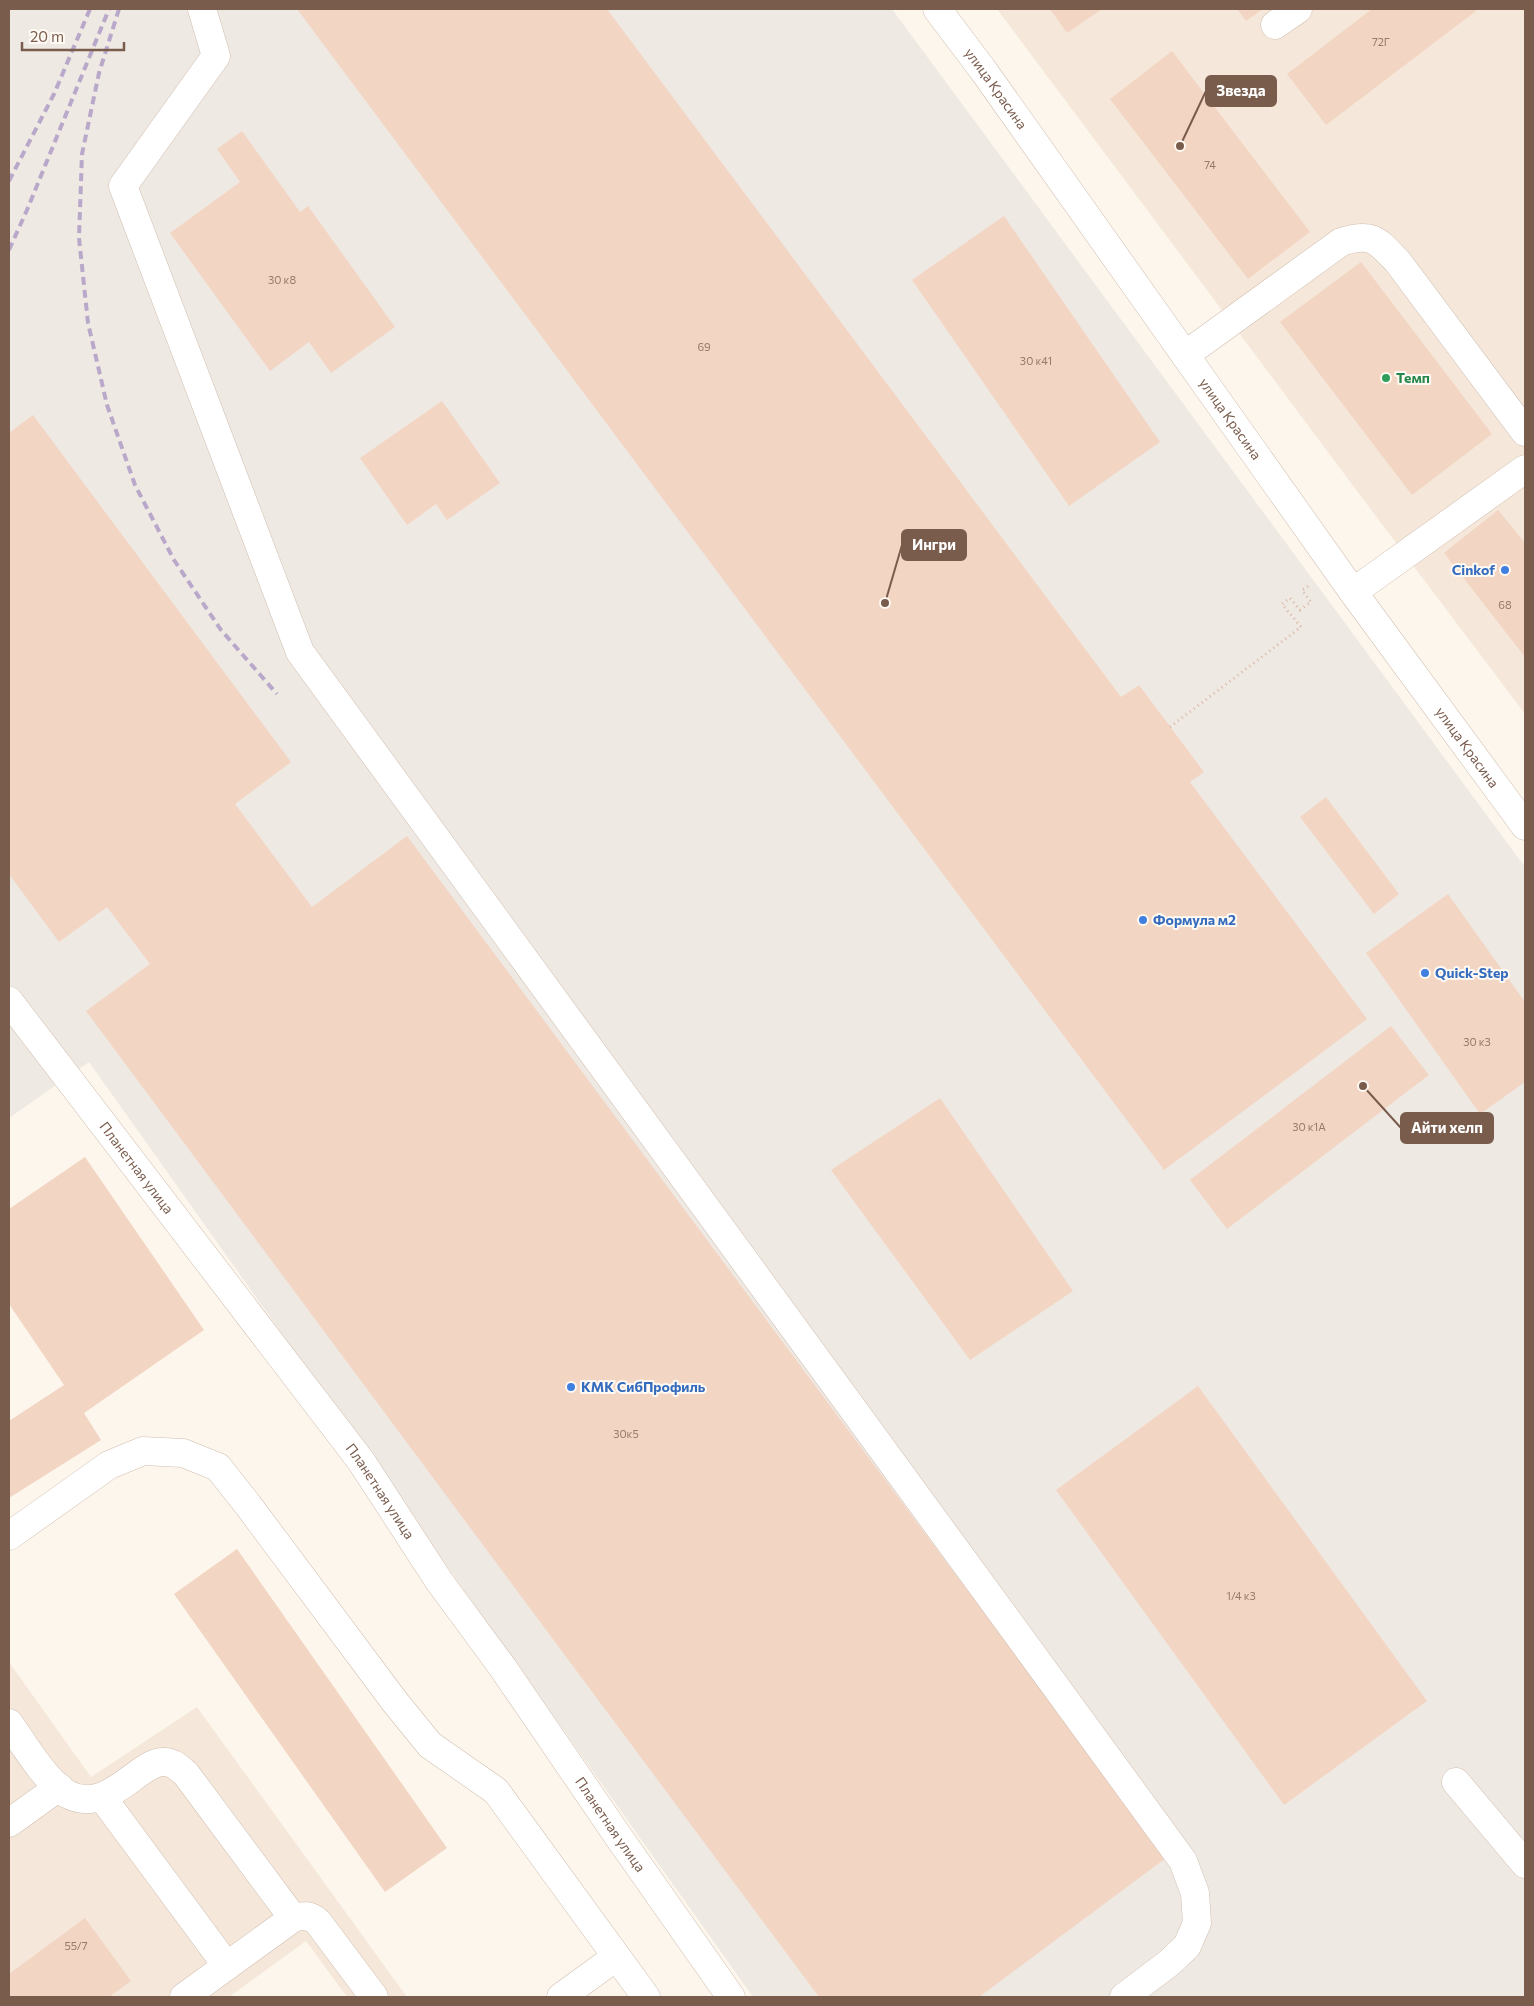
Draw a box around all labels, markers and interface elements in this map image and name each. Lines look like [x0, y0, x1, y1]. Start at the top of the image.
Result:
scale bar [22, 20, 125, 52]
text: 20 m [30, 27, 64, 45]
house number: 72Г [1372, 35, 1390, 48]
street label: улица Красина [961, 44, 1031, 132]
callout: Звезда [1206, 76, 1276, 106]
text: Звезда [1216, 81, 1266, 99]
house number: 74 [1204, 158, 1216, 171]
house number: 30 к8 [268, 273, 296, 286]
house number: 69 [697, 340, 711, 353]
house number: 30 к41 [1020, 354, 1052, 367]
place label: Темп [1396, 369, 1430, 386]
marker: Темп [1380, 372, 1392, 384]
street label: улица Красина [1196, 374, 1265, 463]
callout: Ингри [902, 530, 966, 560]
text: Ингри [912, 535, 956, 553]
place label: Cinkof [1452, 561, 1495, 578]
marker: Cinkof [1499, 564, 1511, 576]
house number: 68 [1498, 598, 1512, 611]
street label: улица Красина [1432, 703, 1503, 791]
place label: Формула м2 [1153, 911, 1236, 928]
marker: Формула м2 [1137, 914, 1149, 926]
place label: Quick-Step [1435, 964, 1509, 981]
marker: Quick-Step [1419, 967, 1431, 979]
house number: 30 к3 [1463, 1035, 1491, 1048]
callout: Айти хелп [1401, 1113, 1493, 1143]
street label: Планетная улица [96, 1118, 178, 1217]
text: Айти хелп [1411, 1118, 1483, 1136]
house number: 30 к1А [1292, 1120, 1326, 1133]
place label: КМК СибПрофиль [581, 1378, 706, 1395]
marker: КМК СибПрофиль [565, 1381, 577, 1393]
house number: 30к5 [613, 1427, 639, 1440]
street label: Планетная улица [343, 1440, 418, 1542]
house number: 1/4 к3 [1226, 1589, 1256, 1602]
street label: Планетная улица [572, 1773, 649, 1875]
house number: 55/7 [64, 1939, 88, 1952]

